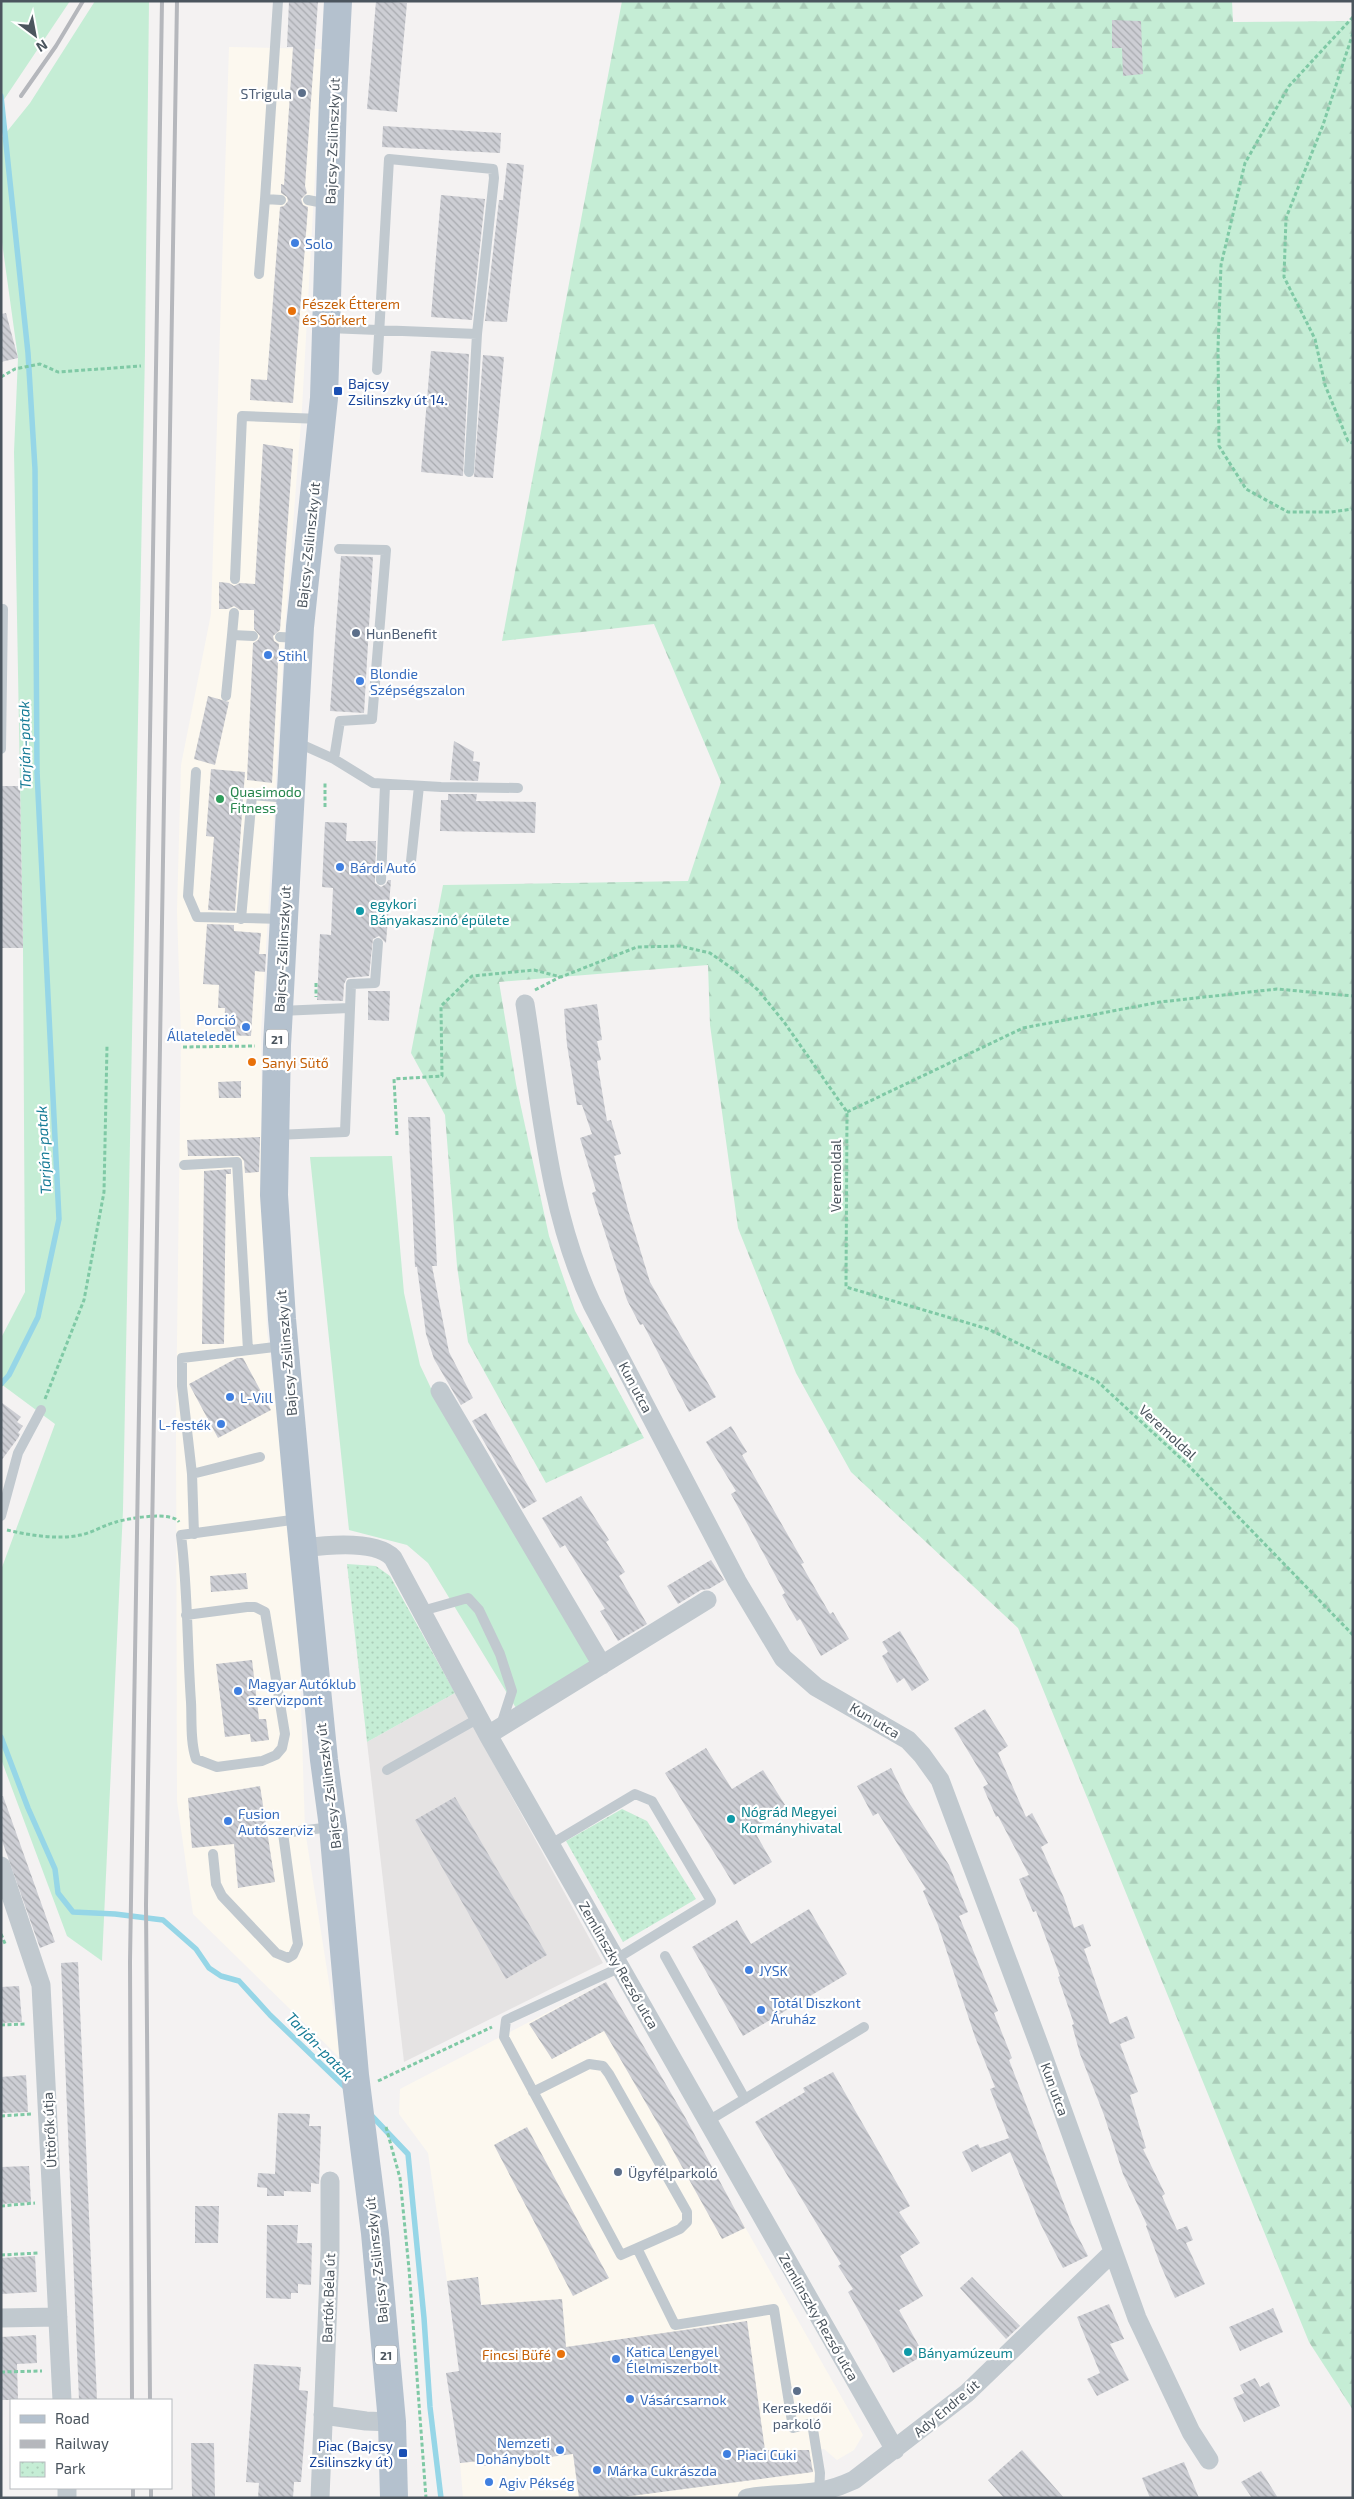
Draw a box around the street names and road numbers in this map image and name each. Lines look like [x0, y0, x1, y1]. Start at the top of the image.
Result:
street label: Bajcsy-Zsilinszky út [321, 77, 343, 205]
street label: Bajcsy-Zsilinszky út [293, 481, 323, 609]
street label: Bajcsy-Zsilinszky út [270, 885, 294, 1013]
road number: 21 [266, 1030, 288, 1048]
street label: Veremoldal [827, 1139, 844, 1212]
street label: Bajcsy-Zsilinszky út [272, 1289, 300, 1417]
street label: Kun utca [616, 1359, 656, 1415]
street label: Veremoldal [1136, 1401, 1201, 1464]
street label: Kun utca [847, 1698, 903, 1742]
street label: Bajcsy-Zsilinszky út [312, 1722, 344, 1850]
street label: Zemlinszky Rezső utca [576, 1898, 662, 2032]
street label: Kun utca [1038, 2060, 1072, 2118]
street label: Úttörők útja [39, 2092, 59, 2168]
street label: Bajcsy-Zsilinszky út [361, 2196, 391, 2324]
street label: Zemlinszky Rezső utca [776, 2250, 862, 2384]
street label: Bartók Béla út [318, 2253, 338, 2343]
road number: 21 [375, 2346, 397, 2364]
street label: Ady Endre út [910, 2376, 982, 2440]

